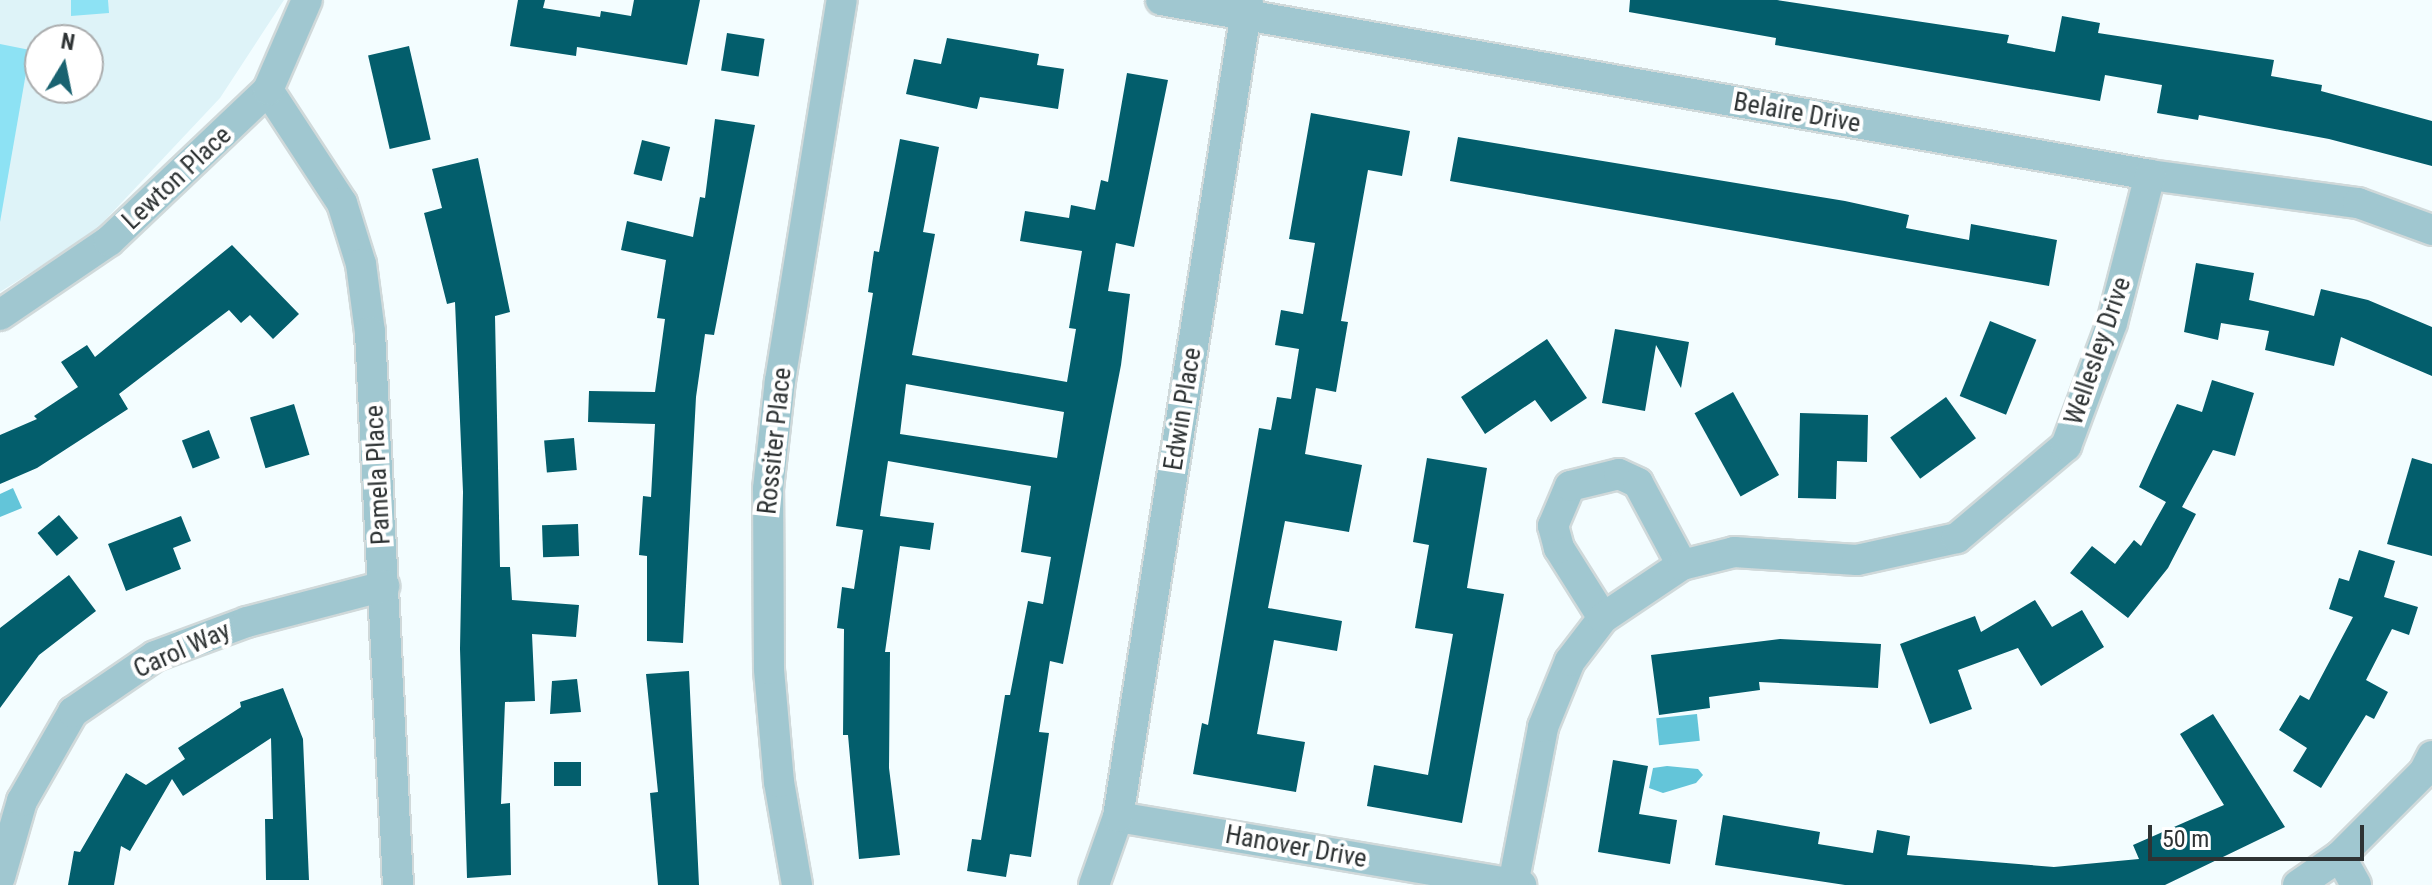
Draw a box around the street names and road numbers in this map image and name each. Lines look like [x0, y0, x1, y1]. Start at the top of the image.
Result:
street label: Belaire Drive [1731, 86, 1863, 140]
street label: Lewton Place [116, 120, 238, 236]
street label: Wellesley Drive [2058, 273, 2138, 429]
street label: Edwin Place [1158, 345, 1208, 473]
street label: Rossiter Place [752, 366, 798, 516]
street label: Pamela Place [359, 404, 397, 546]
street label: Carol Way [129, 615, 235, 685]
street label: Hanover Drive [1223, 819, 1369, 875]

